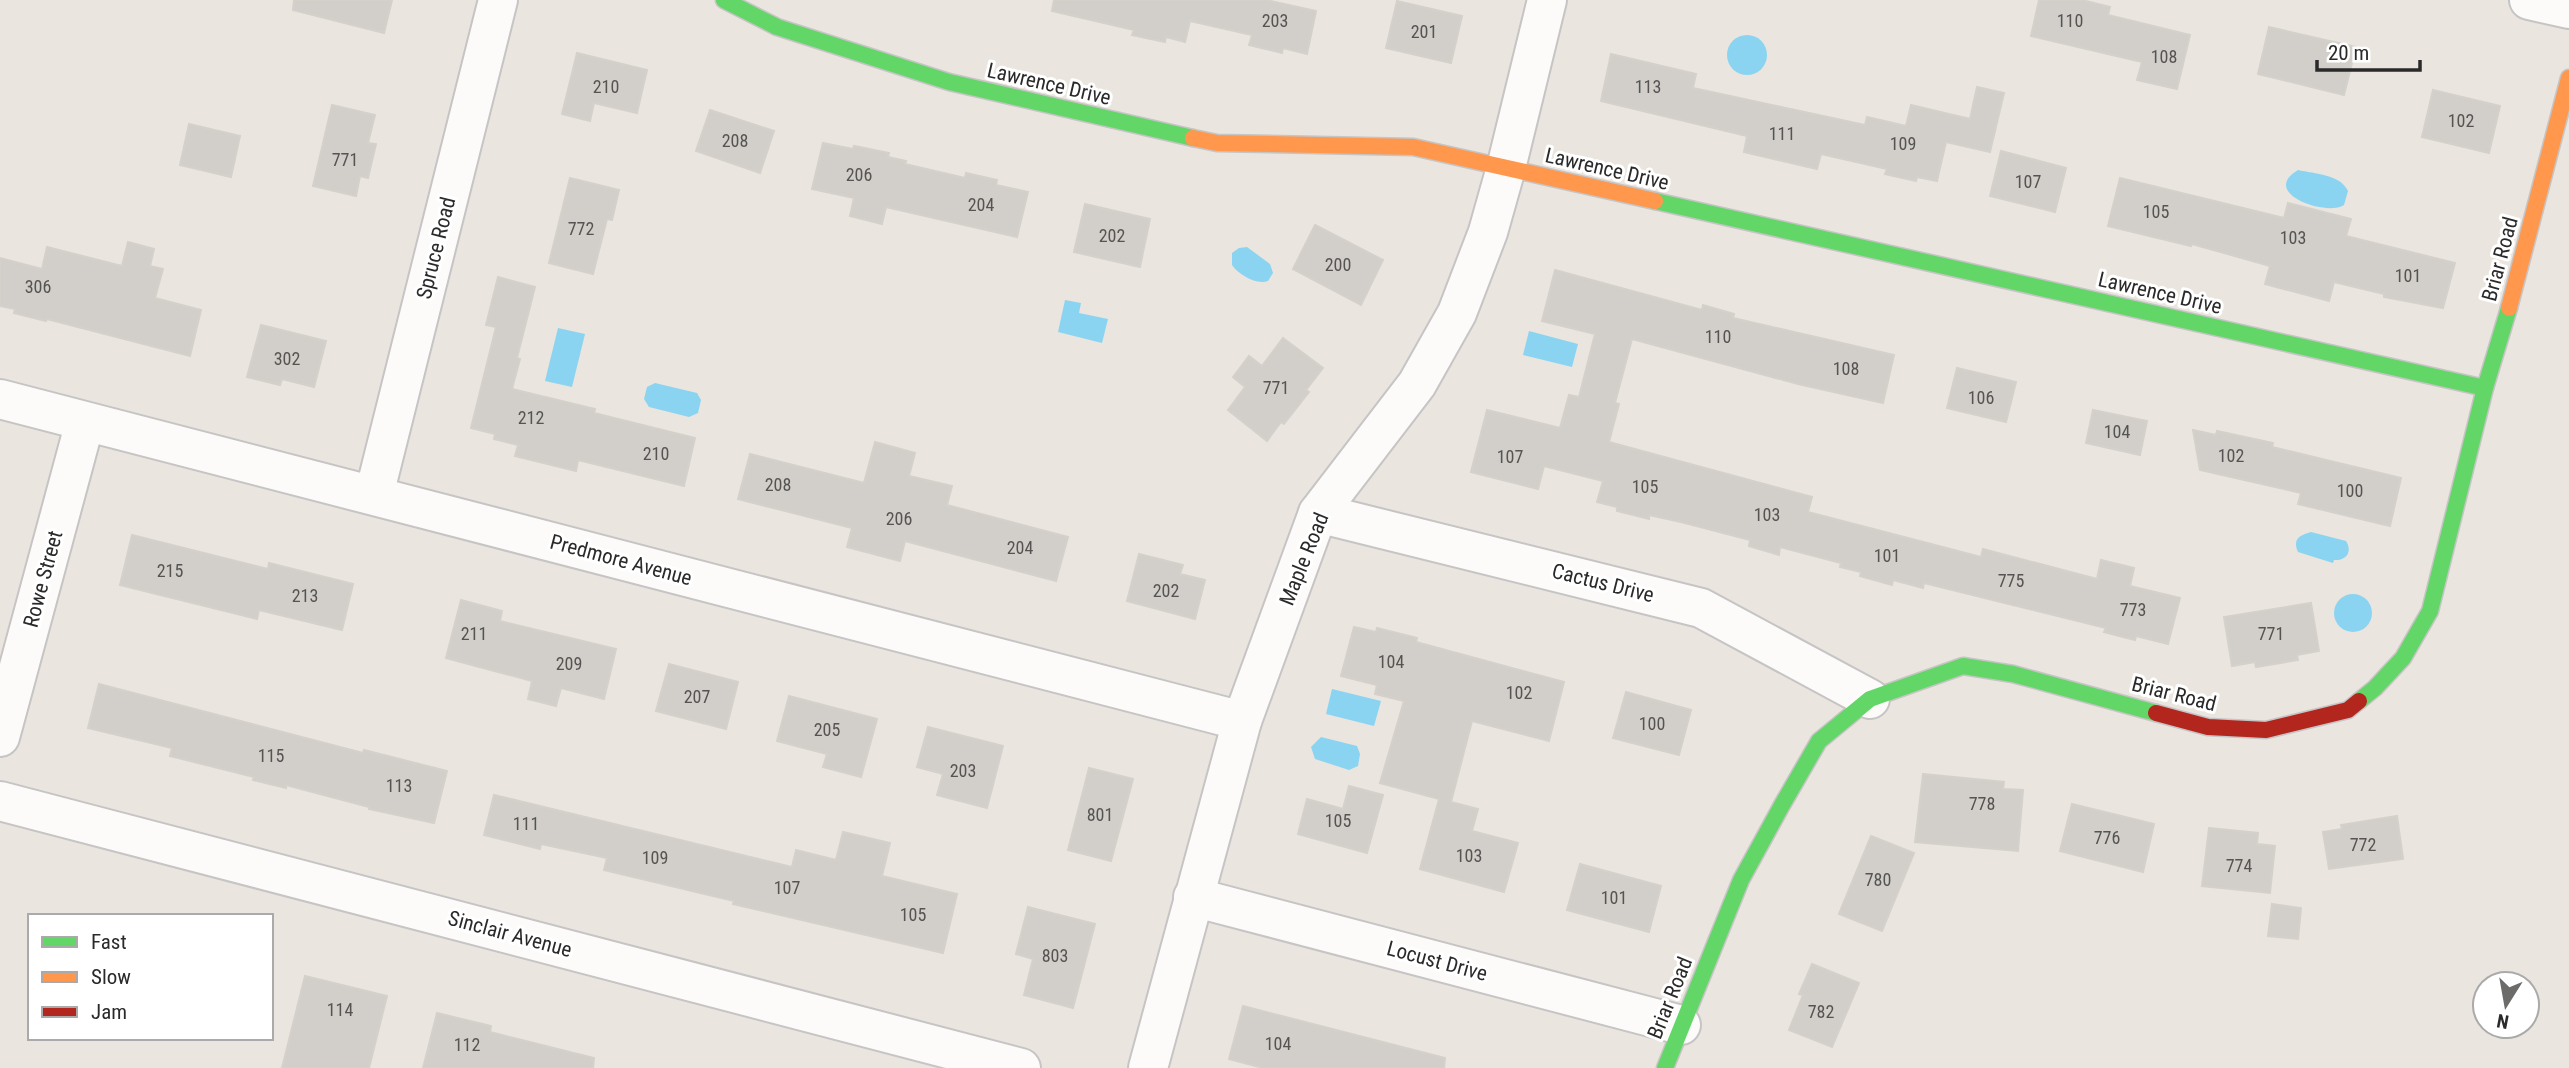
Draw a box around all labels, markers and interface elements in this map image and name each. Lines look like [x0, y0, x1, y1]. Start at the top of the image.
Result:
house number: 203 [1262, 10, 1288, 31]
house number: 110 [2057, 10, 2083, 31]
house number: 201 [1411, 21, 1437, 42]
scale bar [2317, 28, 2420, 72]
text: 20 m [2328, 41, 2369, 65]
house number: 108 [2151, 46, 2177, 67]
street label: Lawrence Drive [985, 58, 1113, 110]
house number: 210 [593, 76, 619, 97]
house number: 113 [1635, 76, 1661, 97]
house number: 102 [2448, 110, 2474, 131]
house number: 111 [1769, 123, 1795, 144]
house number: 208 [722, 130, 748, 151]
house number: 109 [1890, 133, 1916, 154]
street label: Lawrence Drive [1543, 143, 1671, 195]
house number: 771 [332, 149, 358, 170]
house number: 206 [846, 164, 872, 185]
house number: 107 [2015, 171, 2041, 192]
street label: Spruce Road [412, 194, 460, 302]
house number: 204 [968, 194, 994, 215]
house number: 105 [2143, 201, 2169, 222]
street label: Briar Road [2477, 214, 2523, 304]
house number: 772 [568, 218, 594, 239]
house number: 202 [1099, 225, 1125, 246]
house number: 103 [2280, 227, 2306, 248]
house number: 200 [1325, 254, 1351, 275]
house number: 101 [2395, 265, 2421, 286]
street label: Lawrence Drive [2096, 267, 2224, 319]
house number: 306 [25, 276, 51, 297]
house number: 110 [1705, 326, 1731, 347]
house number: 302 [274, 348, 300, 369]
house number: 108 [1833, 358, 1859, 379]
house number: 771 [1263, 377, 1289, 398]
house number: 106 [1968, 387, 1994, 408]
house number: 212 [518, 407, 544, 428]
house number: 104 [2104, 421, 2130, 442]
house number: 210 [643, 443, 669, 464]
house number: 102 [2218, 445, 2244, 466]
house number: 107 [1497, 446, 1523, 467]
house number: 208 [765, 474, 791, 495]
house number: 105 [1632, 476, 1658, 497]
house number: 100 [2337, 480, 2363, 501]
house number: 103 [1754, 504, 1780, 525]
house number: 206 [886, 508, 912, 529]
street label: Maple Road [1275, 509, 1333, 609]
street label: Rowe Street [19, 528, 67, 630]
street label: Predmore Avenue [547, 530, 695, 590]
house number: 204 [1007, 537, 1033, 558]
house number: 101 [1874, 545, 1900, 566]
street label: Cactus Drive [1549, 559, 1657, 607]
house number: 215 [157, 560, 183, 581]
house number: 775 [1998, 570, 2024, 591]
house number: 202 [1153, 580, 1179, 601]
house number: 213 [292, 585, 318, 606]
house number: 773 [2120, 599, 2146, 620]
house number: 211 [461, 623, 487, 644]
house number: 771 [2258, 623, 2284, 644]
house number: 104 [1378, 651, 1404, 672]
house number: 209 [556, 653, 582, 674]
street label: Briar Road [2129, 672, 2219, 716]
house number: 102 [1506, 682, 1532, 703]
house number: 207 [684, 686, 710, 707]
house number: 100 [1639, 713, 1665, 734]
house number: 205 [814, 719, 840, 740]
house number: 115 [258, 745, 284, 766]
house number: 203 [950, 760, 976, 781]
house number: 113 [386, 775, 412, 796]
house number: 778 [1969, 793, 1995, 814]
house number: 801 [1087, 804, 1113, 825]
house number: 105 [1325, 810, 1351, 831]
house number: 111 [513, 813, 539, 834]
house number: 776 [2094, 827, 2120, 848]
house number: 772 [2350, 834, 2376, 855]
house number: 103 [1456, 845, 1482, 866]
house number: 109 [642, 847, 668, 868]
house number: 774 [2226, 855, 2252, 876]
house number: 780 [1865, 869, 1891, 890]
house number: 107 [774, 877, 800, 898]
house number: 101 [1601, 887, 1627, 908]
house number: 105 [900, 904, 926, 925]
street label: Sinclair Avenue [446, 906, 575, 962]
legend [28, 914, 273, 1040]
text: Fast [91, 930, 127, 954]
street label: Locust Drive [1384, 936, 1490, 986]
house number: 803 [1042, 945, 1068, 966]
street label: Briar Road [1643, 954, 1697, 1042]
text: Slow [91, 965, 131, 989]
north arrow [2471, 970, 2541, 1040]
house number: 114 [327, 999, 353, 1020]
text: Jam [91, 1000, 127, 1024]
house number: 782 [1808, 1001, 1834, 1022]
text: N [2495, 1009, 2511, 1034]
house number: 104 [1265, 1033, 1291, 1054]
house number: 112 [454, 1034, 480, 1055]

